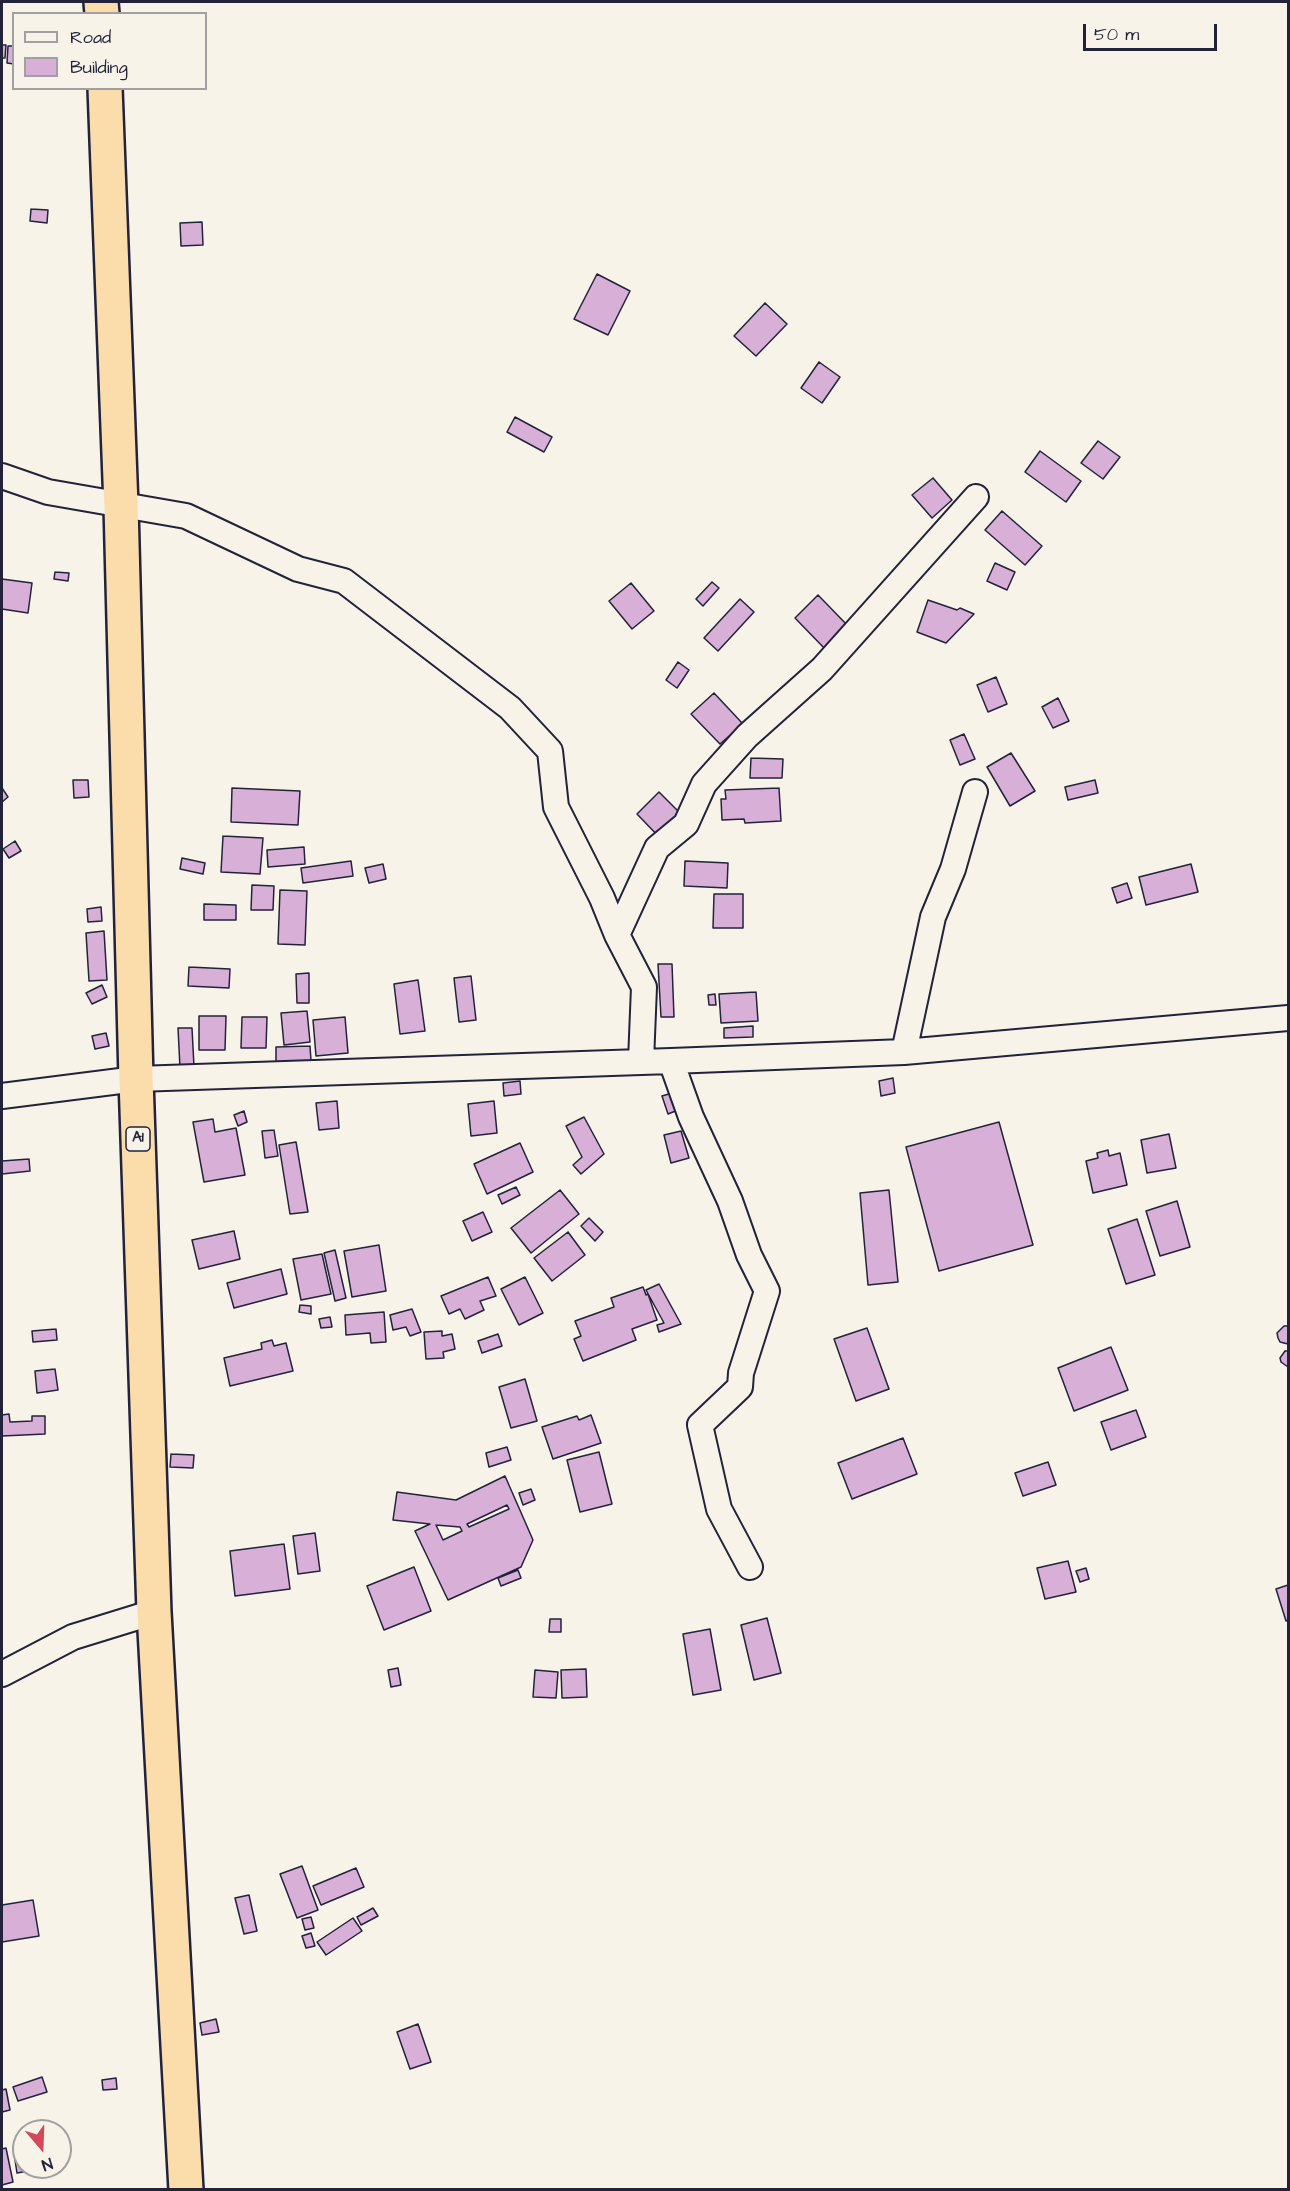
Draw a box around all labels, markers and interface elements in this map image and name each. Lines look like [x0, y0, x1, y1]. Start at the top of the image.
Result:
legend [12, 12, 207, 90]
scale bar [1086, 12, 1220, 50]
text: 50 m [1094, 22, 1139, 47]
text: Road [70, 25, 111, 50]
text: Building [70, 55, 128, 80]
road number: A1 [126, 1127, 150, 1151]
north arrow [12, 2119, 72, 2179]
text: N [39, 2152, 56, 2176]

